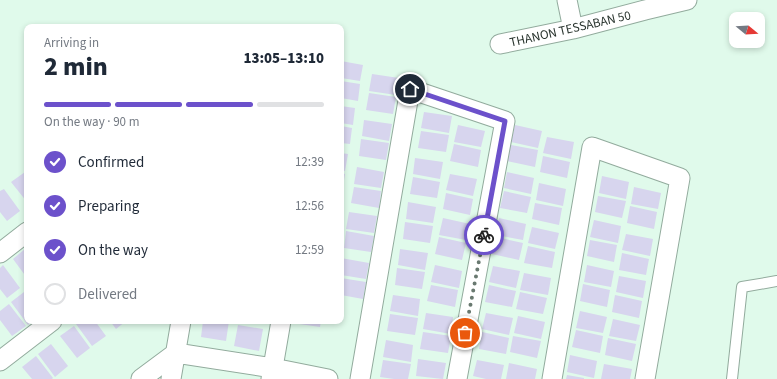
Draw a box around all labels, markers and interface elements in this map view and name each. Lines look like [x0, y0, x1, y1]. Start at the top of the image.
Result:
street label: THANON TESSABAN 50 [508, 6, 633, 52]
north arrow [729, 12, 765, 48]
map controls [729, 12, 765, 48]
text: Arriving in [44, 34, 99, 52]
text: 2 min [44, 48, 108, 85]
text: 13:05–13:10 [243, 48, 324, 69]
pin [393, 72, 427, 106]
icon: home [399, 78, 421, 100]
text: On the way · 90 m [44, 113, 139, 131]
icon: check [44, 151, 66, 173]
text: Confirmed [78, 152, 144, 173]
text: 12:39 [295, 153, 324, 171]
icon: check [44, 195, 66, 217]
text: Preparing [78, 196, 139, 217]
text: 12:56 [295, 197, 324, 215]
courier [464, 215, 504, 255]
icon: bike [473, 224, 495, 246]
icon: check [44, 239, 66, 261]
text: On the way [78, 240, 148, 261]
text: 12:59 [295, 241, 324, 259]
text: Delivered [78, 284, 137, 305]
pin [448, 316, 482, 350]
icon: bag [454, 322, 476, 344]

